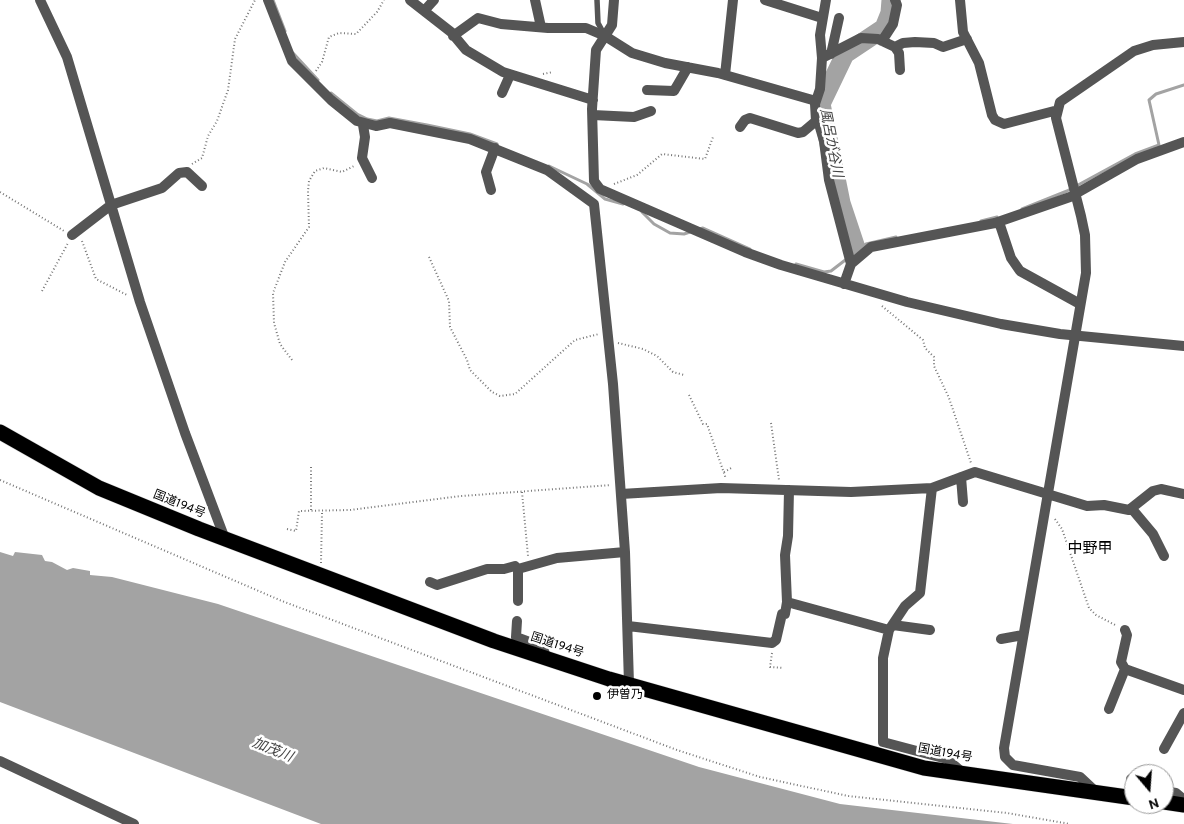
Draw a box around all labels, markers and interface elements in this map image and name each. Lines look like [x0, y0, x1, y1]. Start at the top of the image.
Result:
water label: 風呂が谷川 [815, 107, 845, 179]
street label: 国道194号 [151, 488, 207, 522]
district label: 中野甲 [1068, 541, 1112, 559]
street label: 国道194号 [529, 631, 585, 661]
place label: 伊曽乃 [607, 689, 643, 703]
marker: 伊曽乃 [591, 690, 603, 702]
water label: 加茂川 [249, 735, 295, 767]
street label: 国道194号 [917, 742, 973, 766]
north arrow [1124, 764, 1174, 814]
text: N [1146, 793, 1161, 812]

